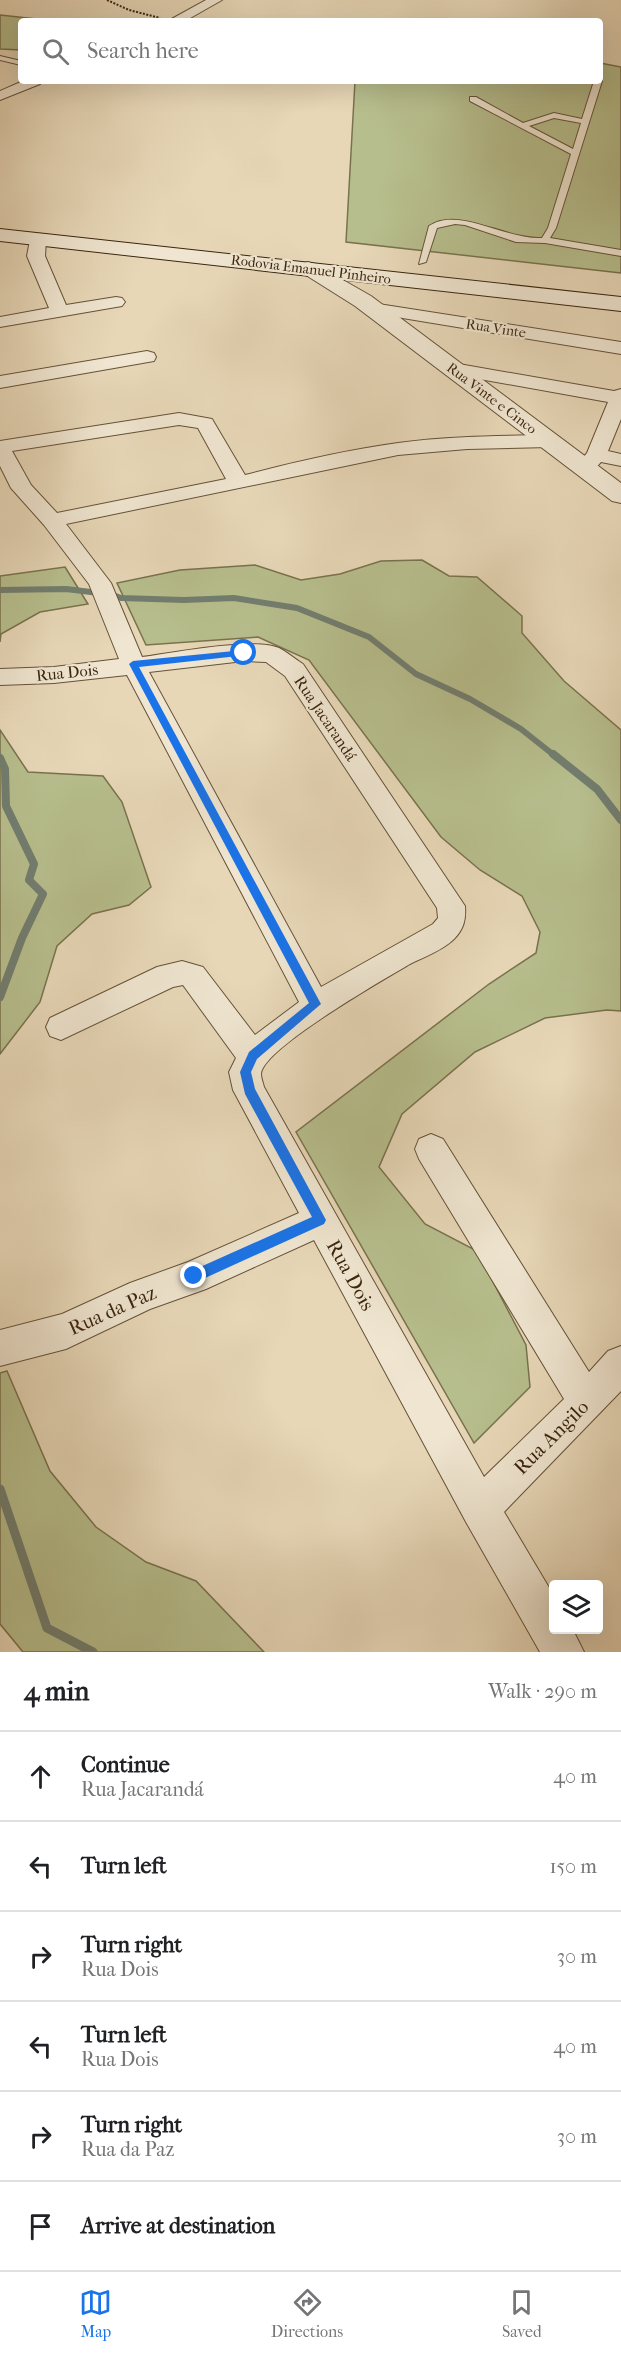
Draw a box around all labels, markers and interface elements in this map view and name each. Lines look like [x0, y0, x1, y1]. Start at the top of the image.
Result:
search box [18, 18, 603, 84]
icon: search [39, 35, 72, 68]
text: Search here [87, 38, 199, 64]
street label: Rodovia Emanuel Pinheiro [230, 251, 392, 288]
street label: Rua Vinte [465, 315, 527, 342]
street label: Rua Vinte e Cinco [443, 359, 540, 438]
route start [230, 639, 256, 665]
street label: Rua Dois [35, 660, 99, 685]
street label: Rua Jacarandá [290, 672, 361, 765]
street label: Rua Dois [322, 1236, 379, 1315]
route end [180, 1262, 206, 1288]
street label: Rua da Paz [65, 1281, 160, 1340]
street label: Rua Angilo [509, 1395, 593, 1479]
map controls [549, 1580, 603, 1634]
button: layers [549, 1580, 603, 1634]
text: 4 min [24, 1676, 89, 1707]
text: Walk · 290 m [488, 1680, 597, 1703]
text: Continue [81, 1752, 170, 1778]
icon: ahead [24, 1760, 57, 1793]
text: 40 m [553, 1765, 597, 1788]
text: Rua Jacarandá [81, 1778, 204, 1801]
icon: left [24, 1850, 57, 1883]
text: Turn left [81, 1853, 167, 1879]
text: 150 m [549, 1855, 597, 1878]
text: Turn right [81, 1932, 182, 1958]
icon: right [24, 1940, 57, 1973]
text: 30 m [557, 1945, 597, 1968]
text: Rua Dois [81, 1958, 159, 1981]
text: Turn left [81, 2022, 167, 2048]
icon: left [24, 2030, 57, 2063]
text: 40 m [553, 2035, 597, 2058]
text: Rua Dois [81, 2048, 159, 2071]
text: Turn right [81, 2112, 182, 2138]
icon: right [24, 2120, 57, 2153]
text: 30 m [557, 2125, 597, 2148]
text: Rua da Paz [81, 2138, 174, 2161]
icon: arrive [24, 2210, 57, 2243]
text: Arrive at destination [81, 2213, 275, 2239]
tab: Map [79, 2286, 112, 2341]
tab: Directions [271, 2286, 343, 2341]
tab: Saved [502, 2286, 542, 2341]

